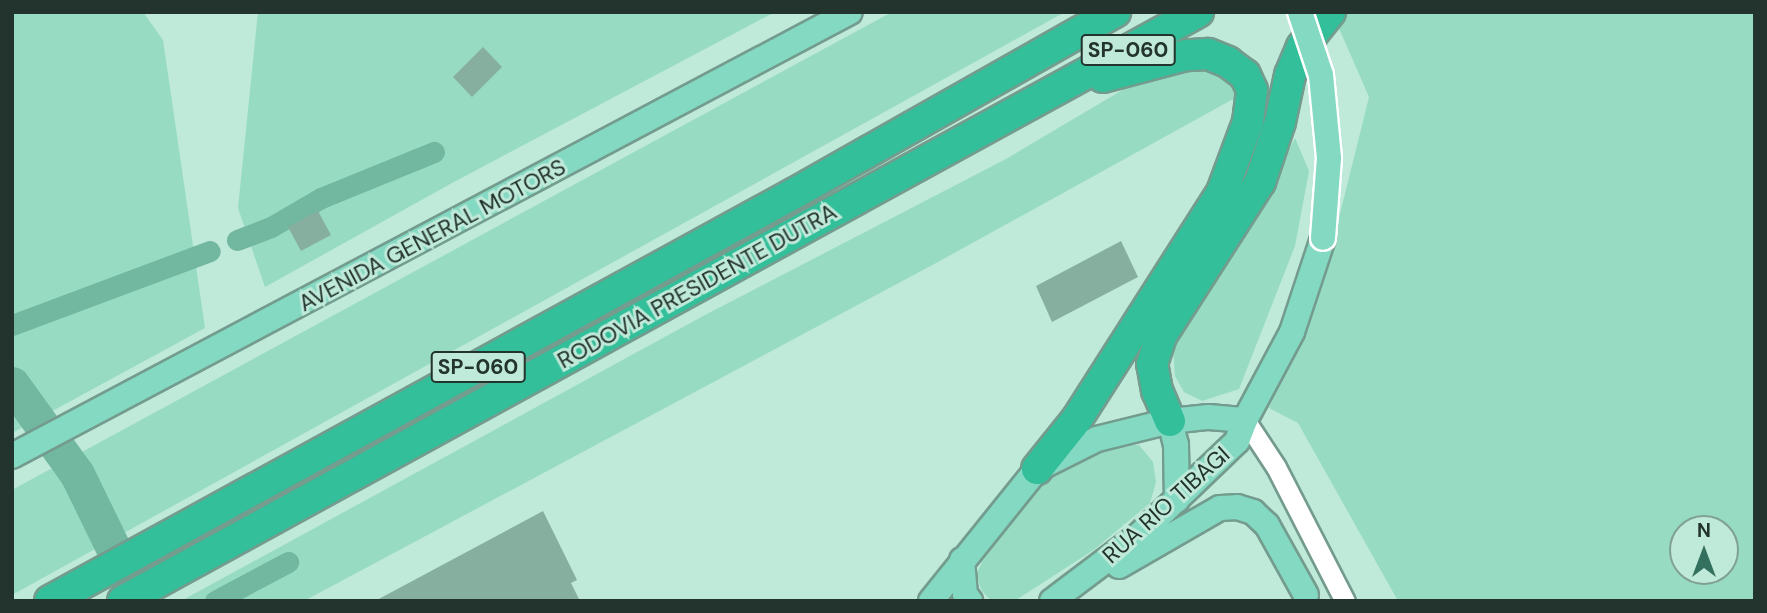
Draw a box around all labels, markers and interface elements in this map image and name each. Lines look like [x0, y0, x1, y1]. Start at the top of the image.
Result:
road number: SP-060 [1079, 32, 1177, 68]
street label: AVENIDA GENERAL MOTORS [294, 153, 570, 317]
street label: RODOVIA PRESIDENTE DUTRA [553, 198, 841, 374]
road number: SP-060 [429, 350, 527, 384]
street label: RUA RIO TIBAGI [1097, 441, 1235, 569]
north arrow [1669, 515, 1739, 585]
text: N [1697, 518, 1711, 543]

